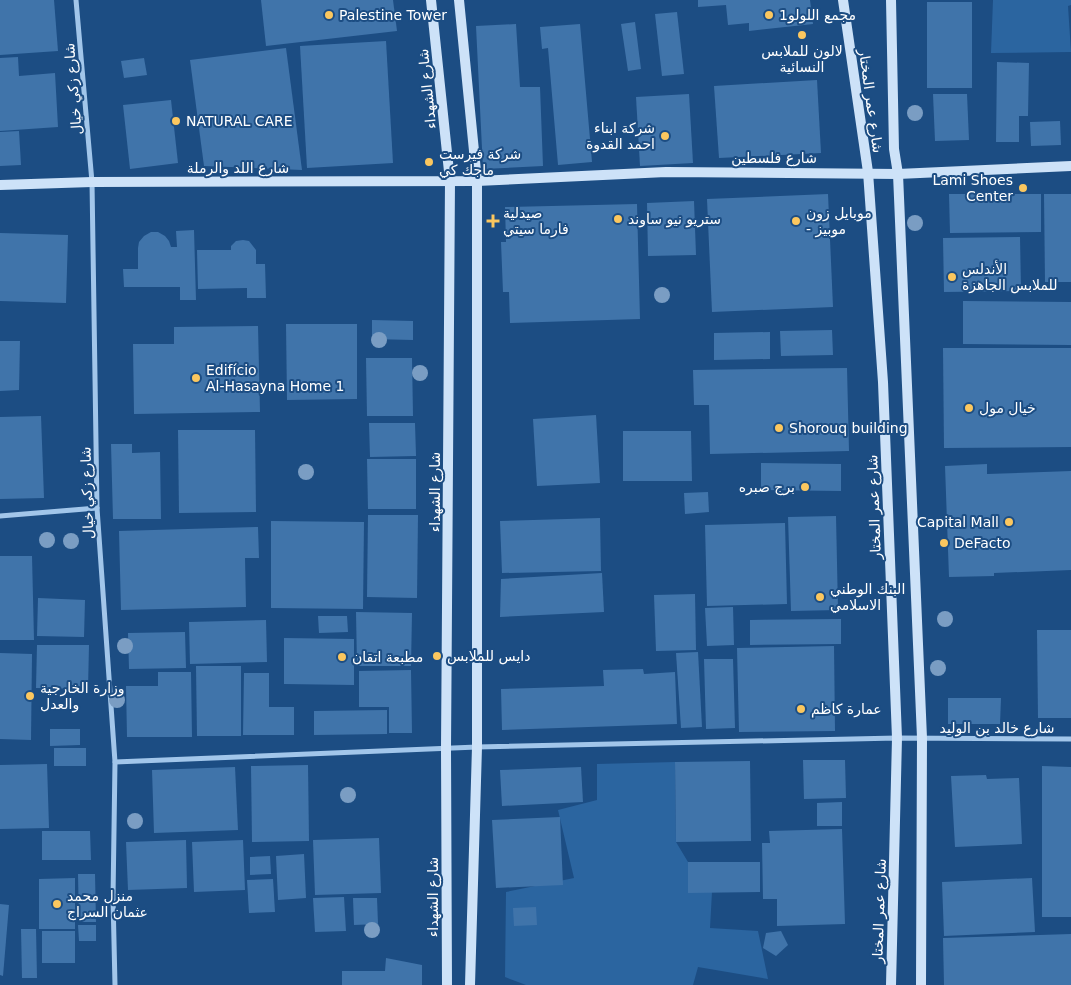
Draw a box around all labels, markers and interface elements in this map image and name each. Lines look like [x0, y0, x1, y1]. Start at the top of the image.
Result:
place label: Palestine Tower [339, 7, 447, 23]
place label: مجمع اللولو1 [779, 7, 856, 24]
marker: Palestine Tower [323, 9, 335, 21]
marker: مجمع اللولو1 [763, 9, 775, 21]
marker: لالون للملابس النسائية [796, 29, 808, 41]
street label: شارع زكي خيال [61, 42, 86, 136]
place label: لالون للملابس النسائية [761, 43, 843, 75]
street label: شارع عمر المختار [855, 47, 886, 154]
street label: شارع الشهداء [415, 48, 440, 130]
place label: NATURAL CARE [186, 113, 293, 129]
marker: NATURAL CARE [170, 115, 182, 127]
place label: شركة ابناء احمد القدوة [586, 120, 655, 153]
marker: شركة ابناء احمد القدوة [659, 130, 671, 142]
place label: شركة فيرست ماجك كي [439, 146, 521, 179]
street label: شارع فلسطين [731, 150, 817, 167]
marker: شركة فيرست ماجك كي [423, 156, 435, 168]
street label: شارع اللد والرملة [187, 160, 289, 177]
place label: Lami Shoes Center [932, 172, 1013, 204]
marker: Lami Shoes Center [1017, 182, 1029, 194]
place label: صيدلية فارما سيتي [503, 205, 569, 238]
place label: موبايل زون - موبيز [806, 205, 872, 238]
place label: ستريو نيو ساوند [628, 211, 721, 228]
marker: ستريو نيو ساوند [612, 213, 624, 225]
marker: صيدلية فارما سيتي [487, 215, 499, 227]
marker: موبايل زون - موبيز [790, 215, 802, 227]
place label: الأندلس للملابس الجاهزة [962, 260, 1057, 294]
marker: الأندلس للملابس الجاهزة [946, 271, 958, 283]
place label: Edifício Al-Hasayna Home 1 [206, 362, 344, 394]
marker: Edifício Al-Hasayna Home 1 [190, 372, 202, 384]
place label: خيال مول [979, 400, 1036, 417]
marker: خيال مول [963, 402, 975, 414]
place label: Shorouq building [789, 420, 908, 436]
marker: Shorouq building [773, 422, 785, 434]
street label: شارع زكي خيال [77, 447, 98, 539]
street label: شارع الشهداء [427, 452, 444, 532]
street label: شارع عمر المختار [864, 454, 885, 561]
place label: برج صبره [739, 479, 795, 496]
marker: برج صبره [799, 481, 811, 493]
place label: Capital Mall [917, 514, 999, 530]
marker: Capital Mall [1003, 516, 1015, 528]
place label: DeFacto [954, 535, 1011, 551]
marker: DeFacto [938, 537, 950, 549]
place label: البنك الوطني الاسلامي [830, 581, 905, 614]
marker: البنك الوطني الاسلامي [814, 591, 826, 603]
place label: دايس للملابس [447, 648, 530, 665]
place label: مطبعة اتقان [352, 649, 423, 665]
marker: دايس للملابس [431, 650, 443, 662]
marker: مطبعة اتقان [336, 651, 348, 663]
place label: وزارة الخارجية والعدل [40, 680, 125, 713]
marker: وزارة الخارجية والعدل [24, 690, 36, 702]
place label: عمارة كاظم [811, 701, 882, 718]
marker: عمارة كاظم [795, 703, 807, 715]
street label: شارع خالد بن الوليد [940, 720, 1054, 737]
street label: شارع الشهداء [425, 857, 442, 937]
street label: شارع عمر المختار [869, 858, 890, 965]
place label: منزل محمد عثمان السراج [67, 888, 148, 921]
marker: منزل محمد عثمان السراج [51, 898, 63, 910]

